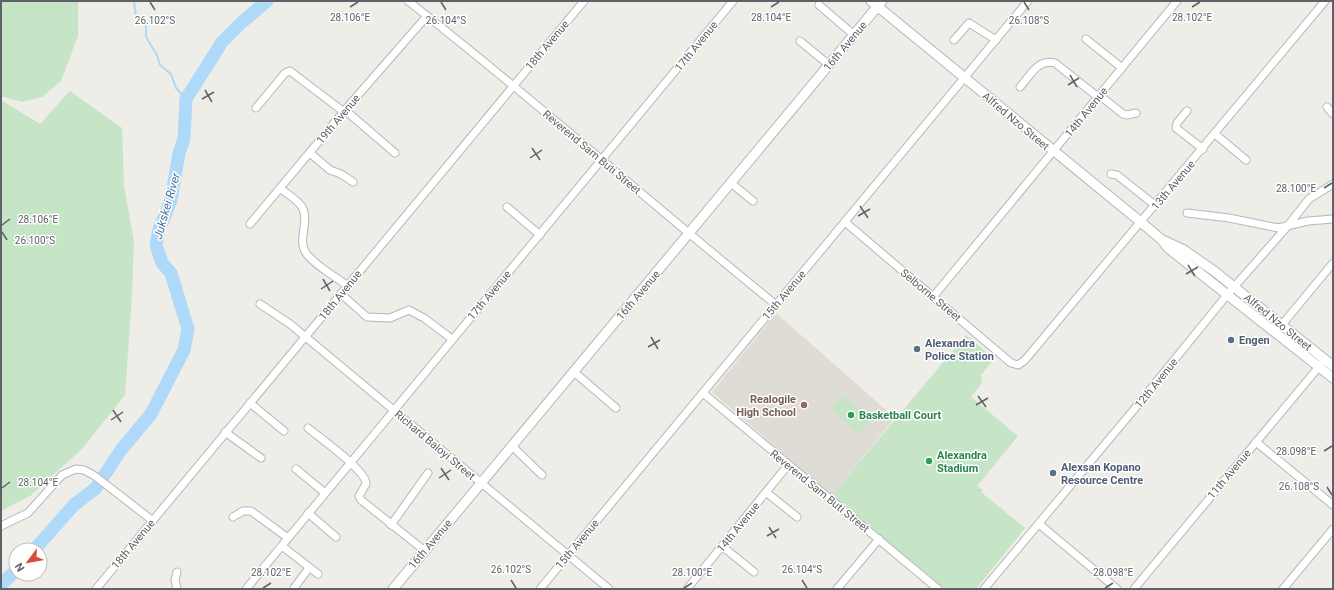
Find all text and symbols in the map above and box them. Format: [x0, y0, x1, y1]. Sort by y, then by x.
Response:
text: 28.106°E [330, 12, 370, 23]
text: 28.104°E [751, 12, 791, 23]
text: 28.102°E [1172, 12, 1212, 23]
text: 26.102°S [135, 15, 175, 26]
text: 26.104°S [426, 15, 466, 26]
text: 26.108°S [1009, 15, 1049, 26]
street label: 18th Avenue [523, 18, 572, 73]
street label: 17th Avenue [672, 19, 721, 74]
street label: 16th Avenue [821, 19, 870, 74]
street label: 14th Avenue [1062, 85, 1111, 140]
street label: Alfred Nzo Street [980, 90, 1052, 153]
street label: 19th Avenue [314, 92, 363, 147]
street label: Reverend Sam Buti Street [540, 108, 644, 197]
street label: 13th Avenue [1149, 158, 1198, 213]
water label: Jukskei River [151, 170, 183, 241]
text: 28.100°E [1276, 183, 1316, 194]
text: 28.106°E [18, 214, 58, 225]
text: 26.100°S [15, 235, 55, 246]
street label: Selborne Street [898, 266, 964, 325]
street label: 18th Avenue [316, 268, 365, 323]
street label: 17th Avenue [465, 268, 514, 323]
street label: 16th Avenue [614, 268, 663, 323]
street label: 15th Avenue [760, 268, 809, 323]
street label: Alfred Nzo Street [1241, 291, 1314, 354]
place label: Engen [1239, 334, 1270, 347]
marker: Engen [1226, 335, 1236, 345]
place label: Alexandra Police Station [925, 337, 994, 363]
marker: Alexandra Police Station [912, 344, 922, 354]
street label: 12th Avenue [1132, 356, 1181, 411]
place label: Realogile High School [736, 393, 796, 419]
marker: Realogile High School [799, 400, 809, 410]
street label: Richard Baloyi Street [392, 408, 478, 483]
place label: Basketball Court [859, 409, 941, 422]
marker: Basketball Court [846, 410, 856, 420]
text: 28.098°E [1276, 446, 1316, 457]
street label: Reverend Sam Buti Street [767, 447, 872, 536]
street label: 11th Avenue [1205, 447, 1254, 502]
place label: Alexandra Stadium [937, 449, 987, 475]
marker: Alexandra Stadium [924, 456, 934, 466]
place label: Alexsan Kopano Resource Centre [1061, 461, 1143, 487]
marker: Alexsan Kopano Resource Centre [1048, 468, 1058, 478]
text: 28.104°E [18, 477, 58, 488]
text: 26.108°S [1279, 481, 1319, 492]
street label: 14th Avenue [714, 500, 763, 555]
street label: 18th Avenue [109, 517, 158, 572]
street label: 16th Avenue [406, 517, 455, 572]
street label: 15th Avenue [553, 517, 602, 572]
north arrow [8, 542, 48, 582]
text: N [12, 560, 28, 574]
text: 26.102°S [491, 564, 531, 575]
text: 26.104°S [782, 564, 822, 575]
text: 28.102°E [251, 567, 291, 578]
text: 28.100°E [672, 567, 712, 578]
text: 28.098°E [1093, 567, 1133, 578]

